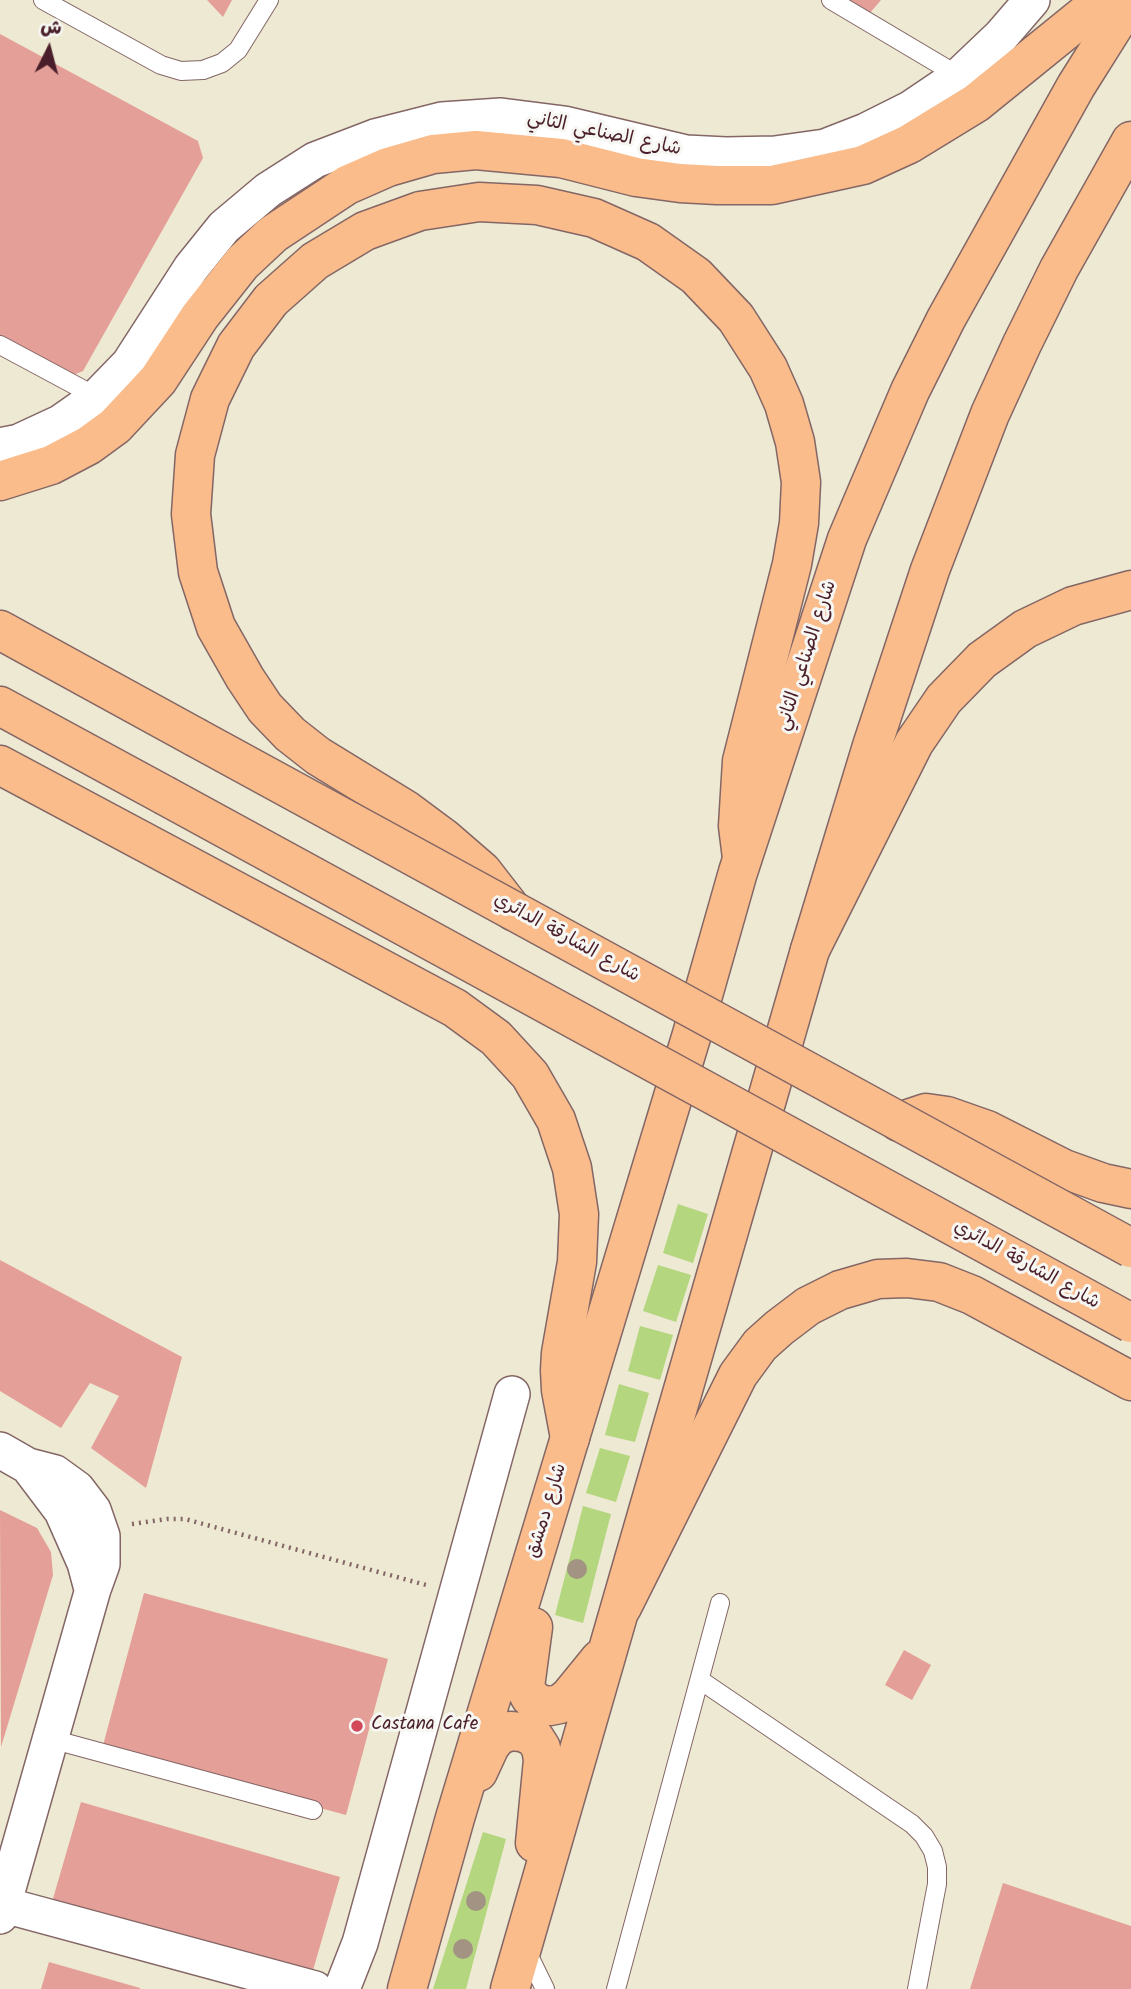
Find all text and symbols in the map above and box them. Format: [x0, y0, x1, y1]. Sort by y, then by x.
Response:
text: ش [39, 12, 63, 44]
north arrow [14, 14, 84, 84]
street label: شارع الصناعي الثاني [525, 108, 683, 162]
street label: شارع الصناعي الثاني [773, 578, 843, 734]
street label: شارع الشارقة الدائري [489, 889, 643, 989]
street label: شارع الشارقة الدائري [949, 1216, 1103, 1316]
street label: شارع دمشق [523, 1461, 573, 1561]
place label: Castana Cafe [371, 1715, 478, 1737]
marker: Castana Cafe [349, 1718, 365, 1734]

